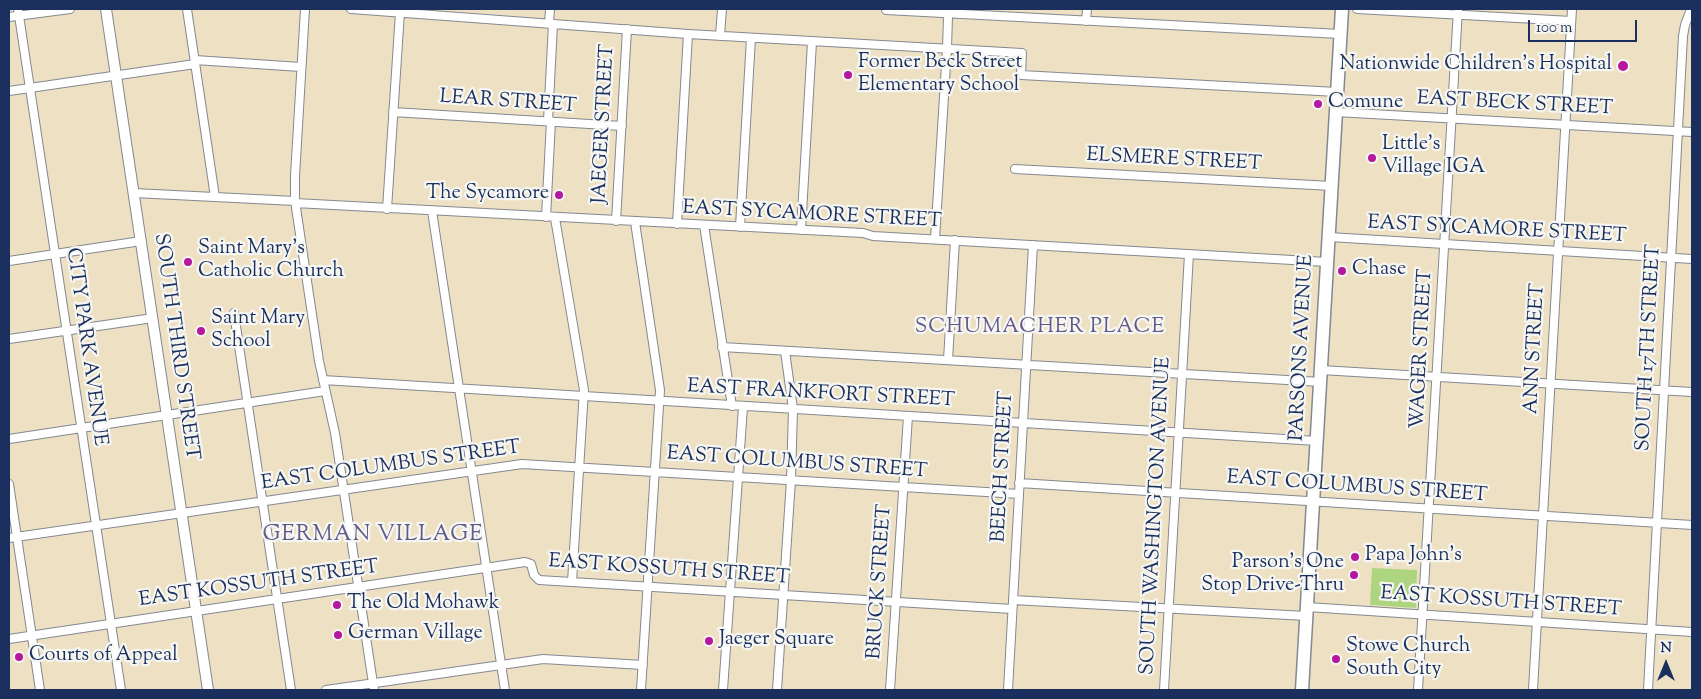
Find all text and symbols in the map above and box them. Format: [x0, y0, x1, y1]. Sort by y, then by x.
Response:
scale bar [1531, 10, 1640, 42]
text: 100 m [1536, 18, 1572, 39]
street label: JAEGER STREET [589, 44, 621, 204]
place label: Former Beck Street Elementary School [858, 52, 1022, 99]
place label: Nationwide Children's Hospital [1339, 54, 1612, 78]
marker: Nationwide Children's Hospital [1616, 59, 1630, 73]
marker: Former Beck Street Elementary School [842, 69, 854, 81]
street label: LEAR STREET [439, 86, 577, 120]
street label: EAST BECK STREET [1416, 88, 1614, 122]
place label: Comune [1328, 92, 1403, 116]
marker: Comune [1312, 98, 1324, 110]
place label: Little's Village IGA [1382, 134, 1485, 181]
street label: ELSMERE STREET [1086, 144, 1262, 178]
marker: Little's Village IGA [1366, 152, 1378, 164]
place label: The Sycamore [426, 183, 549, 207]
marker: The Sycamore [553, 189, 565, 201]
street label: EAST SYCAMORE STREET [682, 197, 942, 235]
street label: EAST SYCAMORE STREET [1367, 212, 1627, 250]
street label: SOUTH THIRD STREET [147, 232, 203, 462]
place label: Saint Mary's Catholic Church [198, 238, 344, 285]
street label: SOUTH 17TH STREET [1633, 244, 1667, 452]
street label: CITY PARK AVENUE [59, 246, 111, 448]
street label: PARSONS AVENUE [1286, 254, 1320, 442]
marker: Saint Mary's Catholic Church [182, 256, 194, 268]
place label: Chase [1352, 259, 1406, 283]
marker: Chase [1336, 265, 1348, 277]
street label: WAGER STREET [1407, 268, 1439, 430]
street label: ANN STREET [1521, 283, 1551, 415]
place label: Saint Mary School [211, 308, 305, 355]
district label: SCHUMACHER PLACE [913, 315, 1167, 341]
marker: Saint Mary School [195, 325, 207, 337]
street label: SOUTH WASHINGTON AVENUE [1137, 356, 1177, 676]
street label: EAST FRANKFORT STREET [687, 376, 955, 414]
street label: BEECH STREET [988, 391, 1020, 543]
street label: EAST COLUMBUS STREET [260, 437, 522, 497]
street label: EAST COLUMBUS STREET [666, 443, 928, 485]
street label: EAST COLUMBUS STREET [1226, 467, 1488, 509]
street label: BRUCK STREET [864, 504, 898, 660]
district label: GERMAN VILLAGE [261, 523, 485, 549]
place label: Papa John's [1365, 545, 1462, 569]
street label: EAST KOSSUTH STREET [548, 551, 790, 591]
marker: Papa John's [1349, 551, 1361, 563]
place label: Parson's One Stop Drive-Thru [1201, 552, 1344, 599]
street label: EAST KOSSUTH STREET [138, 556, 380, 614]
marker: Parson's One Stop Drive-Thru [1348, 569, 1360, 581]
street label: EAST KOSSUTH STREET [1380, 583, 1622, 623]
place label: The Old Mohawk [347, 593, 500, 617]
marker: The Old Mohawk [331, 599, 343, 611]
place label: German Village [348, 623, 483, 647]
marker: German Village [332, 629, 344, 641]
place label: Jaeger Square [719, 629, 834, 653]
marker: Jaeger Square [703, 635, 715, 647]
place label: Stowe Church South City [1346, 636, 1470, 683]
north arrow [1641, 639, 1691, 689]
text: N [1660, 639, 1672, 659]
place label: Courts of Appeal [29, 645, 178, 669]
marker: Courts of Appeal [13, 651, 25, 663]
marker: Stowe Church South City [1330, 653, 1342, 665]

